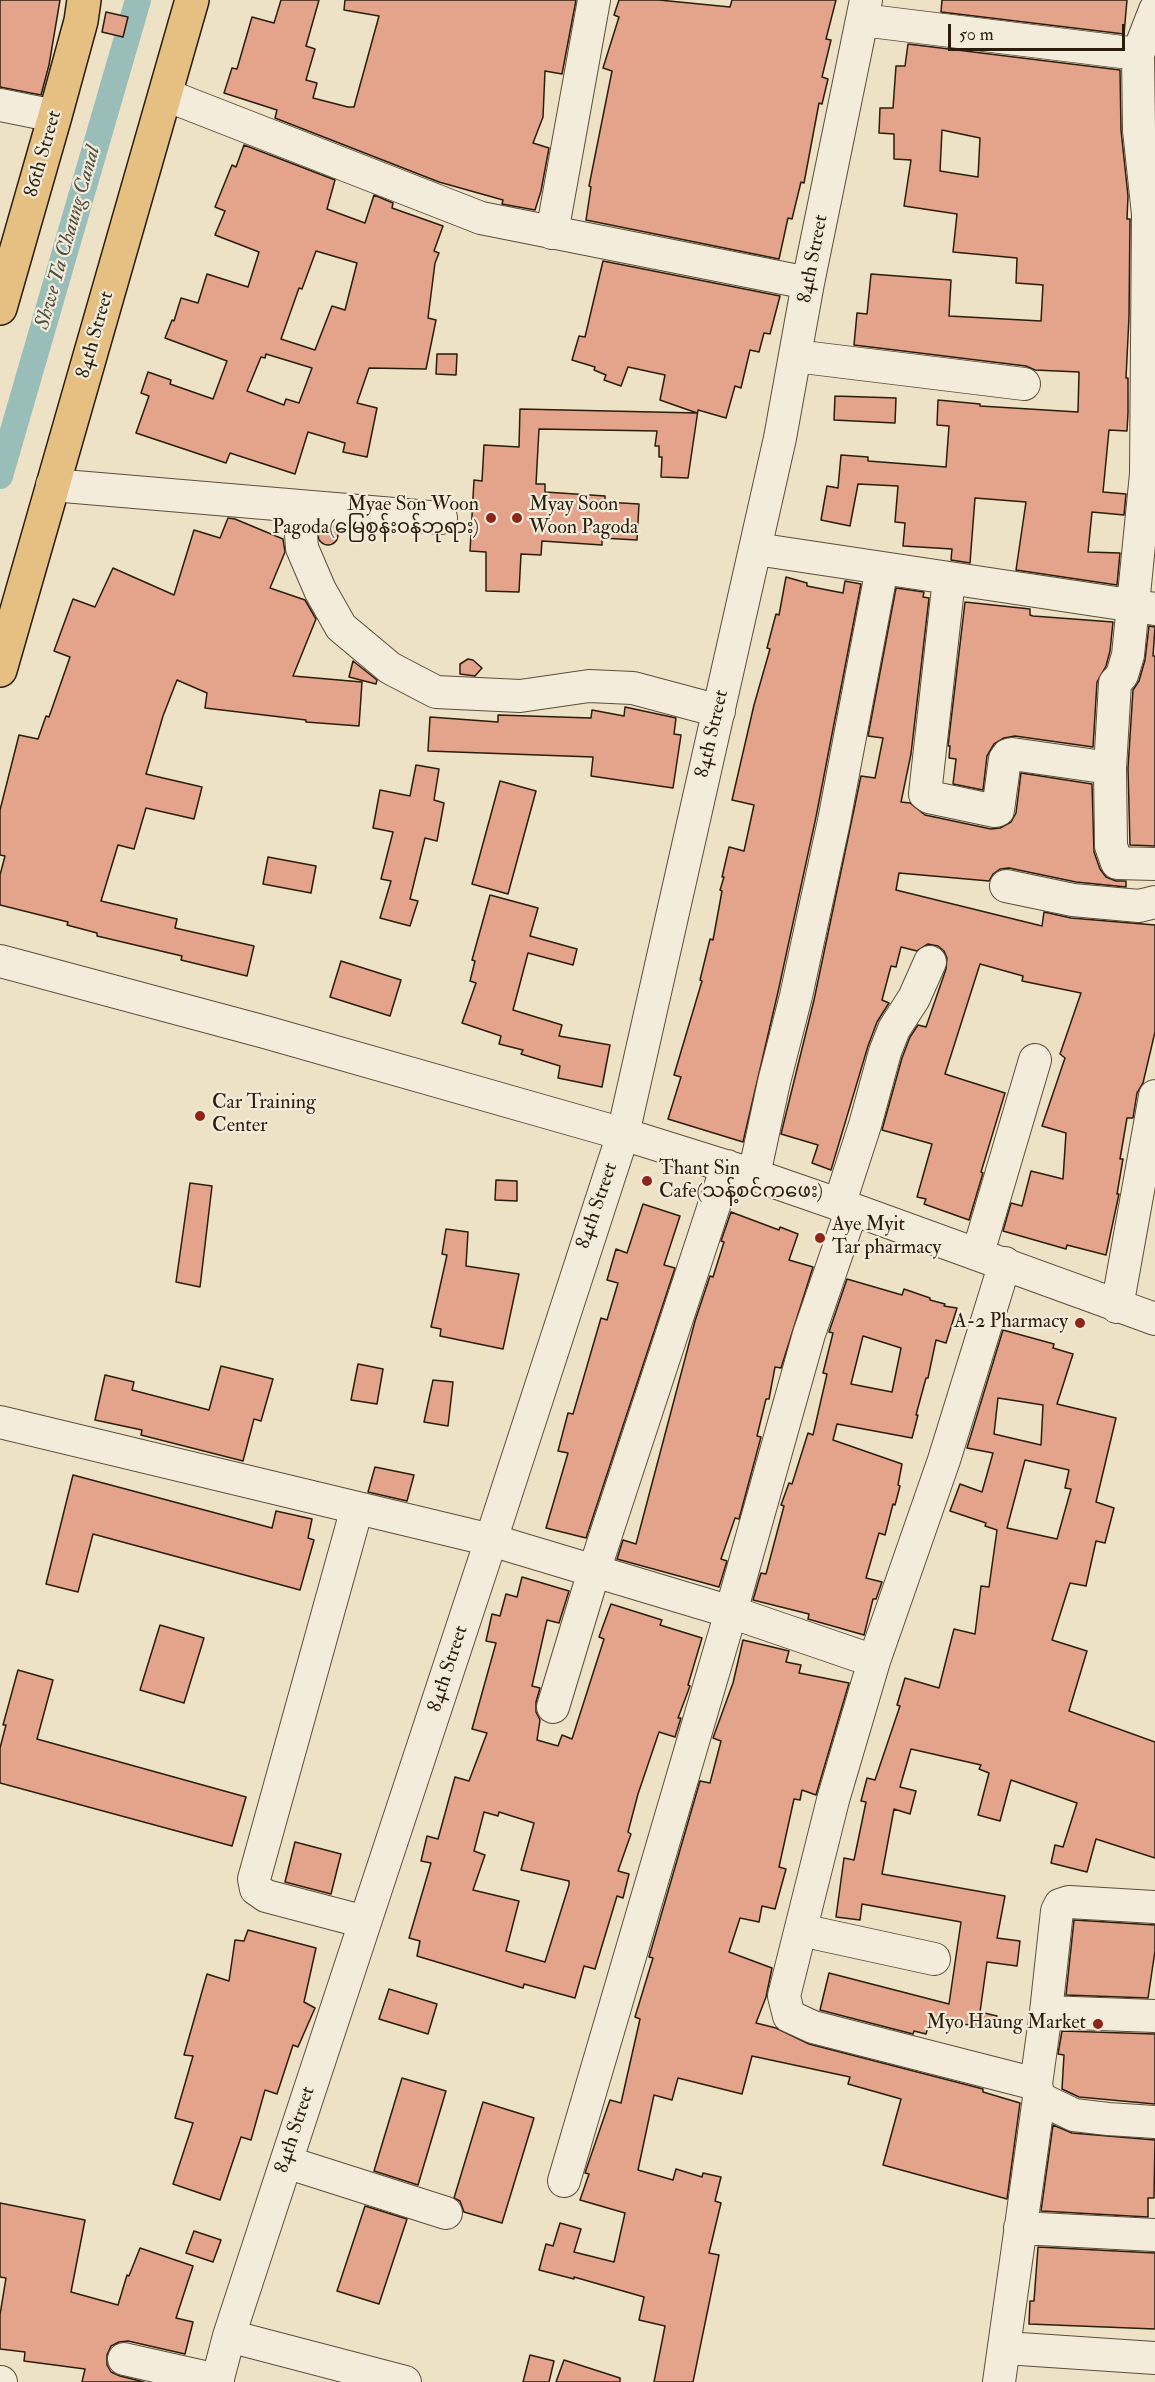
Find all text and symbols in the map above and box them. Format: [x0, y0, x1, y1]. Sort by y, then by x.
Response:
scale bar [951, 12, 1128, 50]
text: 50 m [959, 23, 994, 46]
street label: 86th Street [20, 108, 68, 200]
water label: Shwe Ta Chaung Canal [31, 144, 107, 332]
street label: 84th Street [794, 213, 834, 305]
street label: 84th Street [72, 289, 120, 381]
place label: Myae Son Woon Pagoda(မြေစွန်း၀န်ဘုရား) [272, 494, 479, 541]
place label: Myay Soon Woon Pagoda [529, 494, 638, 541]
marker: Myae Son Woon Pagoda(မြေစွန်း၀န်ဘုရား) [484, 511, 498, 525]
marker: Myay Soon Woon Pagoda [510, 511, 524, 525]
street label: 84th Street [691, 688, 735, 780]
place label: Car Training Center [212, 1092, 316, 1139]
marker: Car Training Center [193, 1109, 207, 1123]
place label: Thant Sin Cafe(သန့်စင်ကဖေး) [659, 1158, 823, 1205]
street label: 84th Street [572, 1160, 624, 1252]
marker: Thant Sin Cafe(သန့်စင်ကဖေး) [640, 1174, 654, 1188]
place label: Aye Myit Tar pharmacy [832, 1214, 941, 1261]
marker: Aye Myit Tar pharmacy [813, 1231, 827, 1245]
place label: A-2 Pharmacy [954, 1311, 1068, 1335]
marker: A-2 Pharmacy [1073, 1316, 1087, 1330]
street label: 84th Street [424, 1623, 474, 1715]
place label: Myo Haung Market [926, 2012, 1086, 2036]
marker: Myo Haung Market [1091, 2017, 1105, 2031]
street label: 84th Street [271, 2084, 321, 2176]

